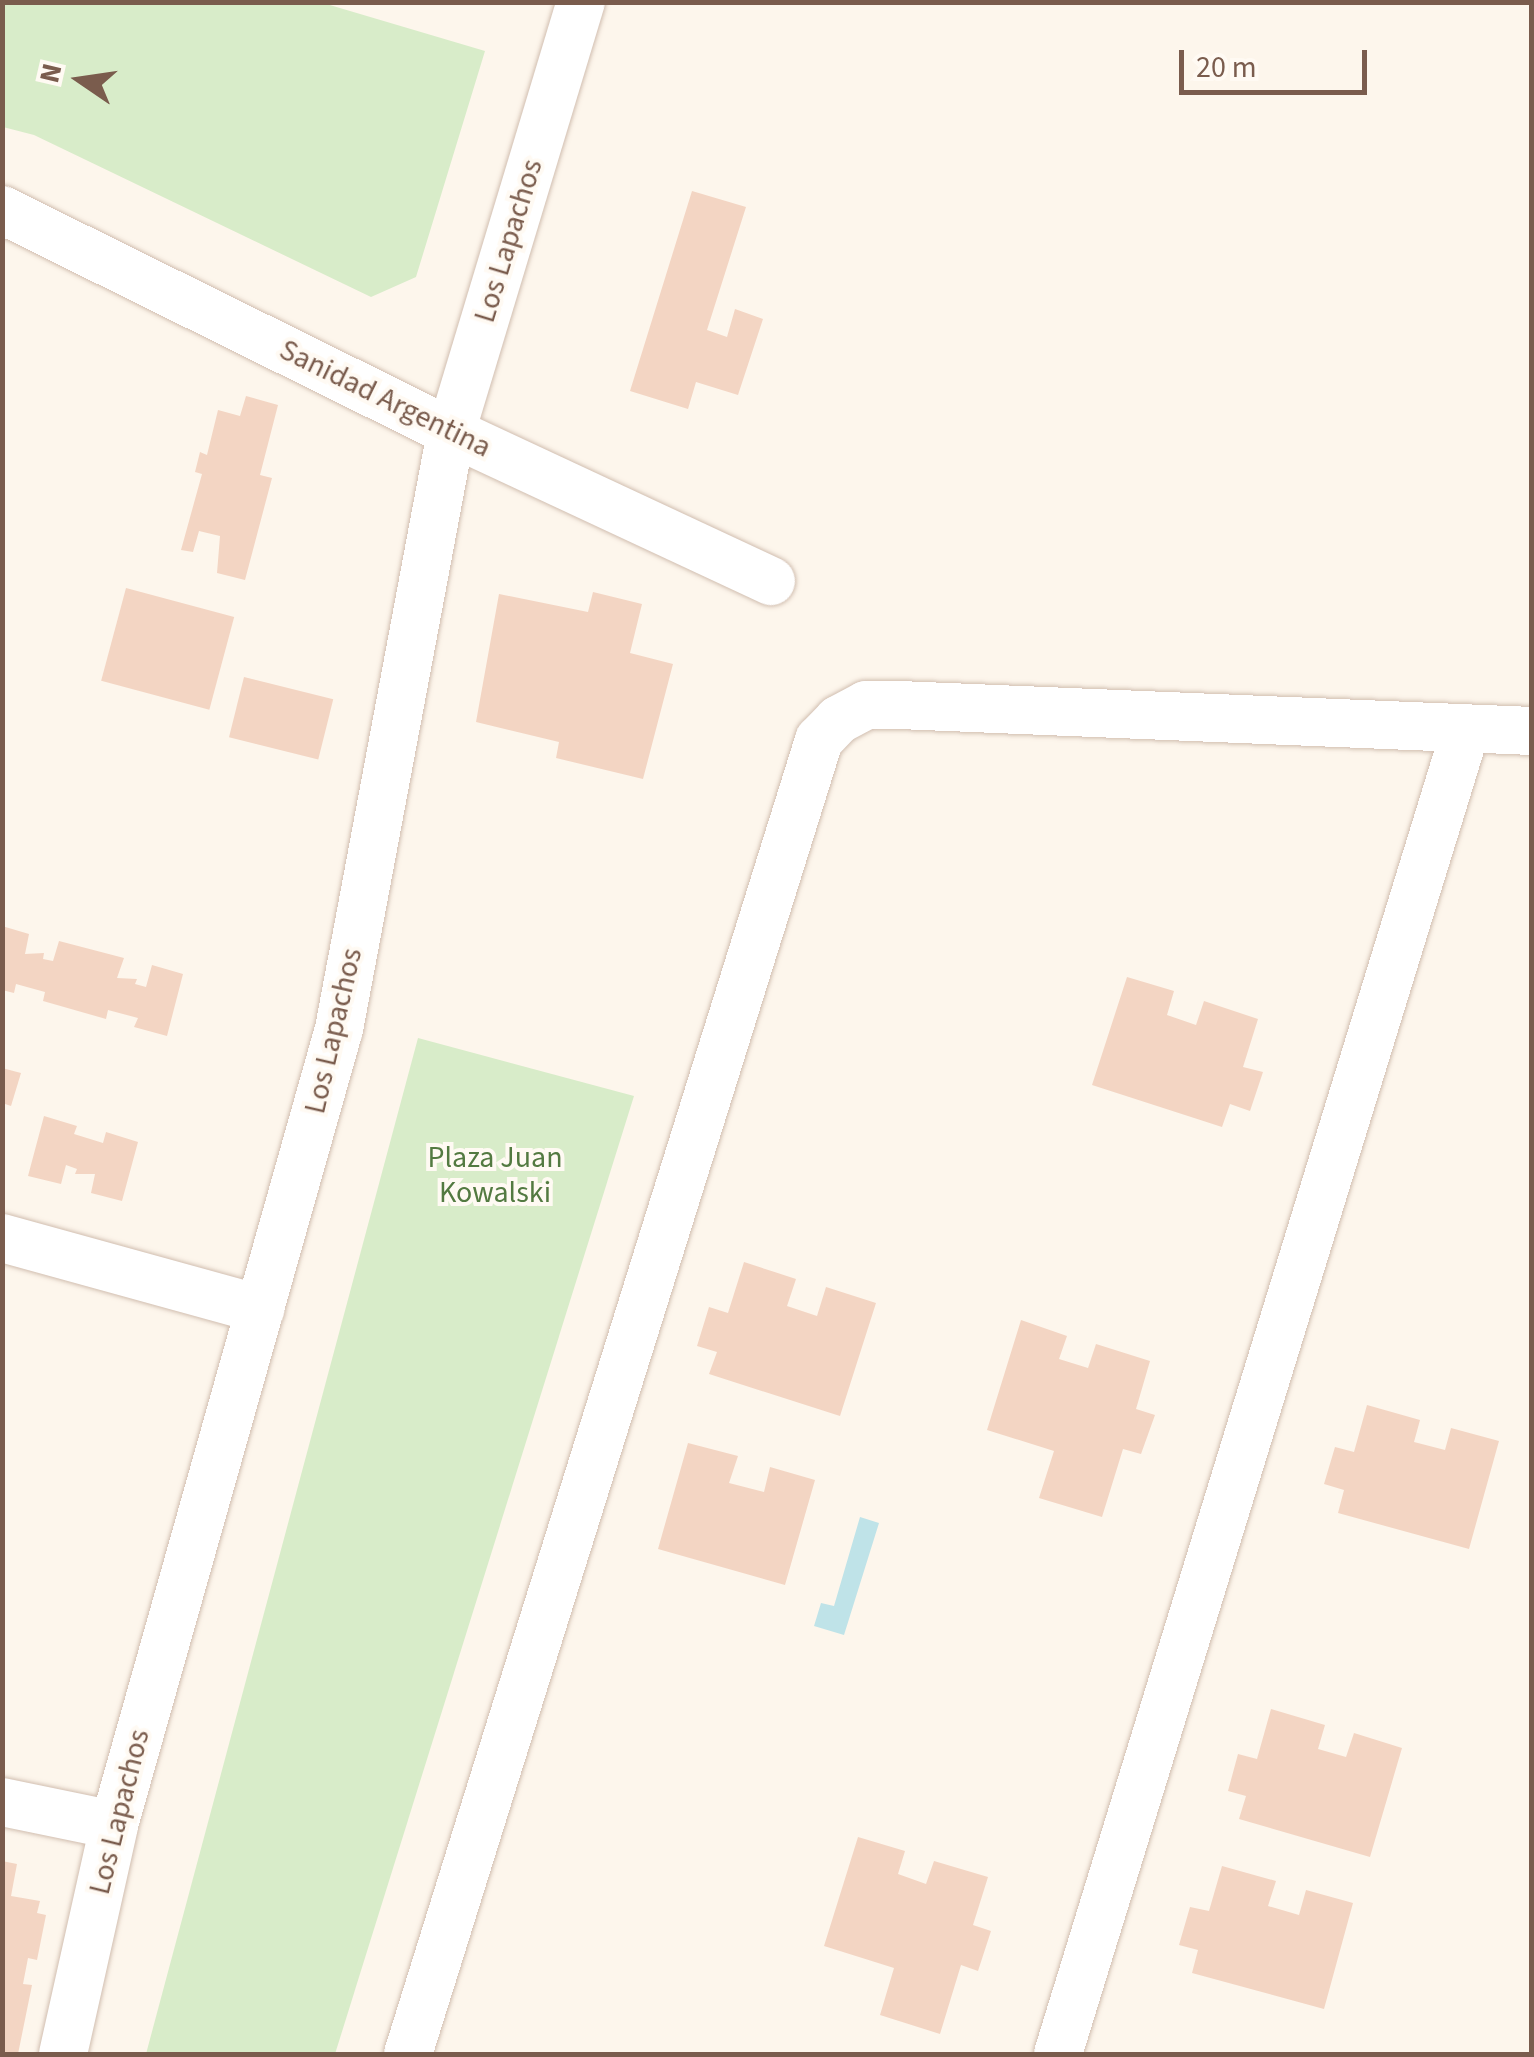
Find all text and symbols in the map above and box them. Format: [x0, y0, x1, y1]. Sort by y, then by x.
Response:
north arrow [30, 30, 130, 130]
scale bar [1184, 30, 1372, 92]
text: 20 m [1196, 46, 1257, 89]
text: N [29, 60, 72, 87]
street label: Los Lapachos [467, 155, 551, 327]
street label: Sanidad Argentina [273, 332, 497, 466]
street label: Los Lapachos [297, 945, 371, 1117]
park label: Plaza Juan Kowalski [427, 1140, 563, 1210]
street label: Los Lapachos [82, 1726, 158, 1898]

